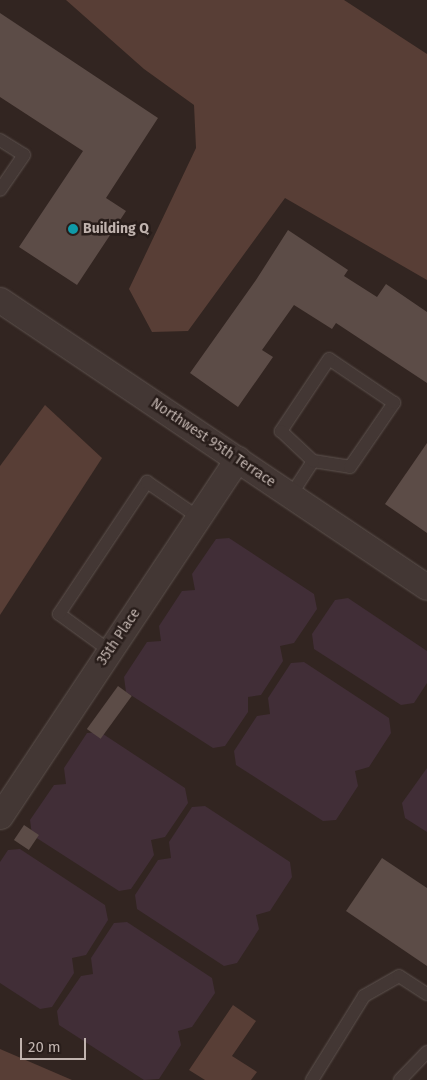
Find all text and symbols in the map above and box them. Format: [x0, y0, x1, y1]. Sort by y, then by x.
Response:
place label: Building Q [83, 221, 149, 237]
marker: Building Q [67, 223, 79, 235]
street label: Northwest 95th Terrace [148, 395, 278, 491]
street label: 35th Place [94, 606, 144, 668]
scale bar [22, 1028, 89, 1060]
text: 20 m [28, 1038, 61, 1056]

